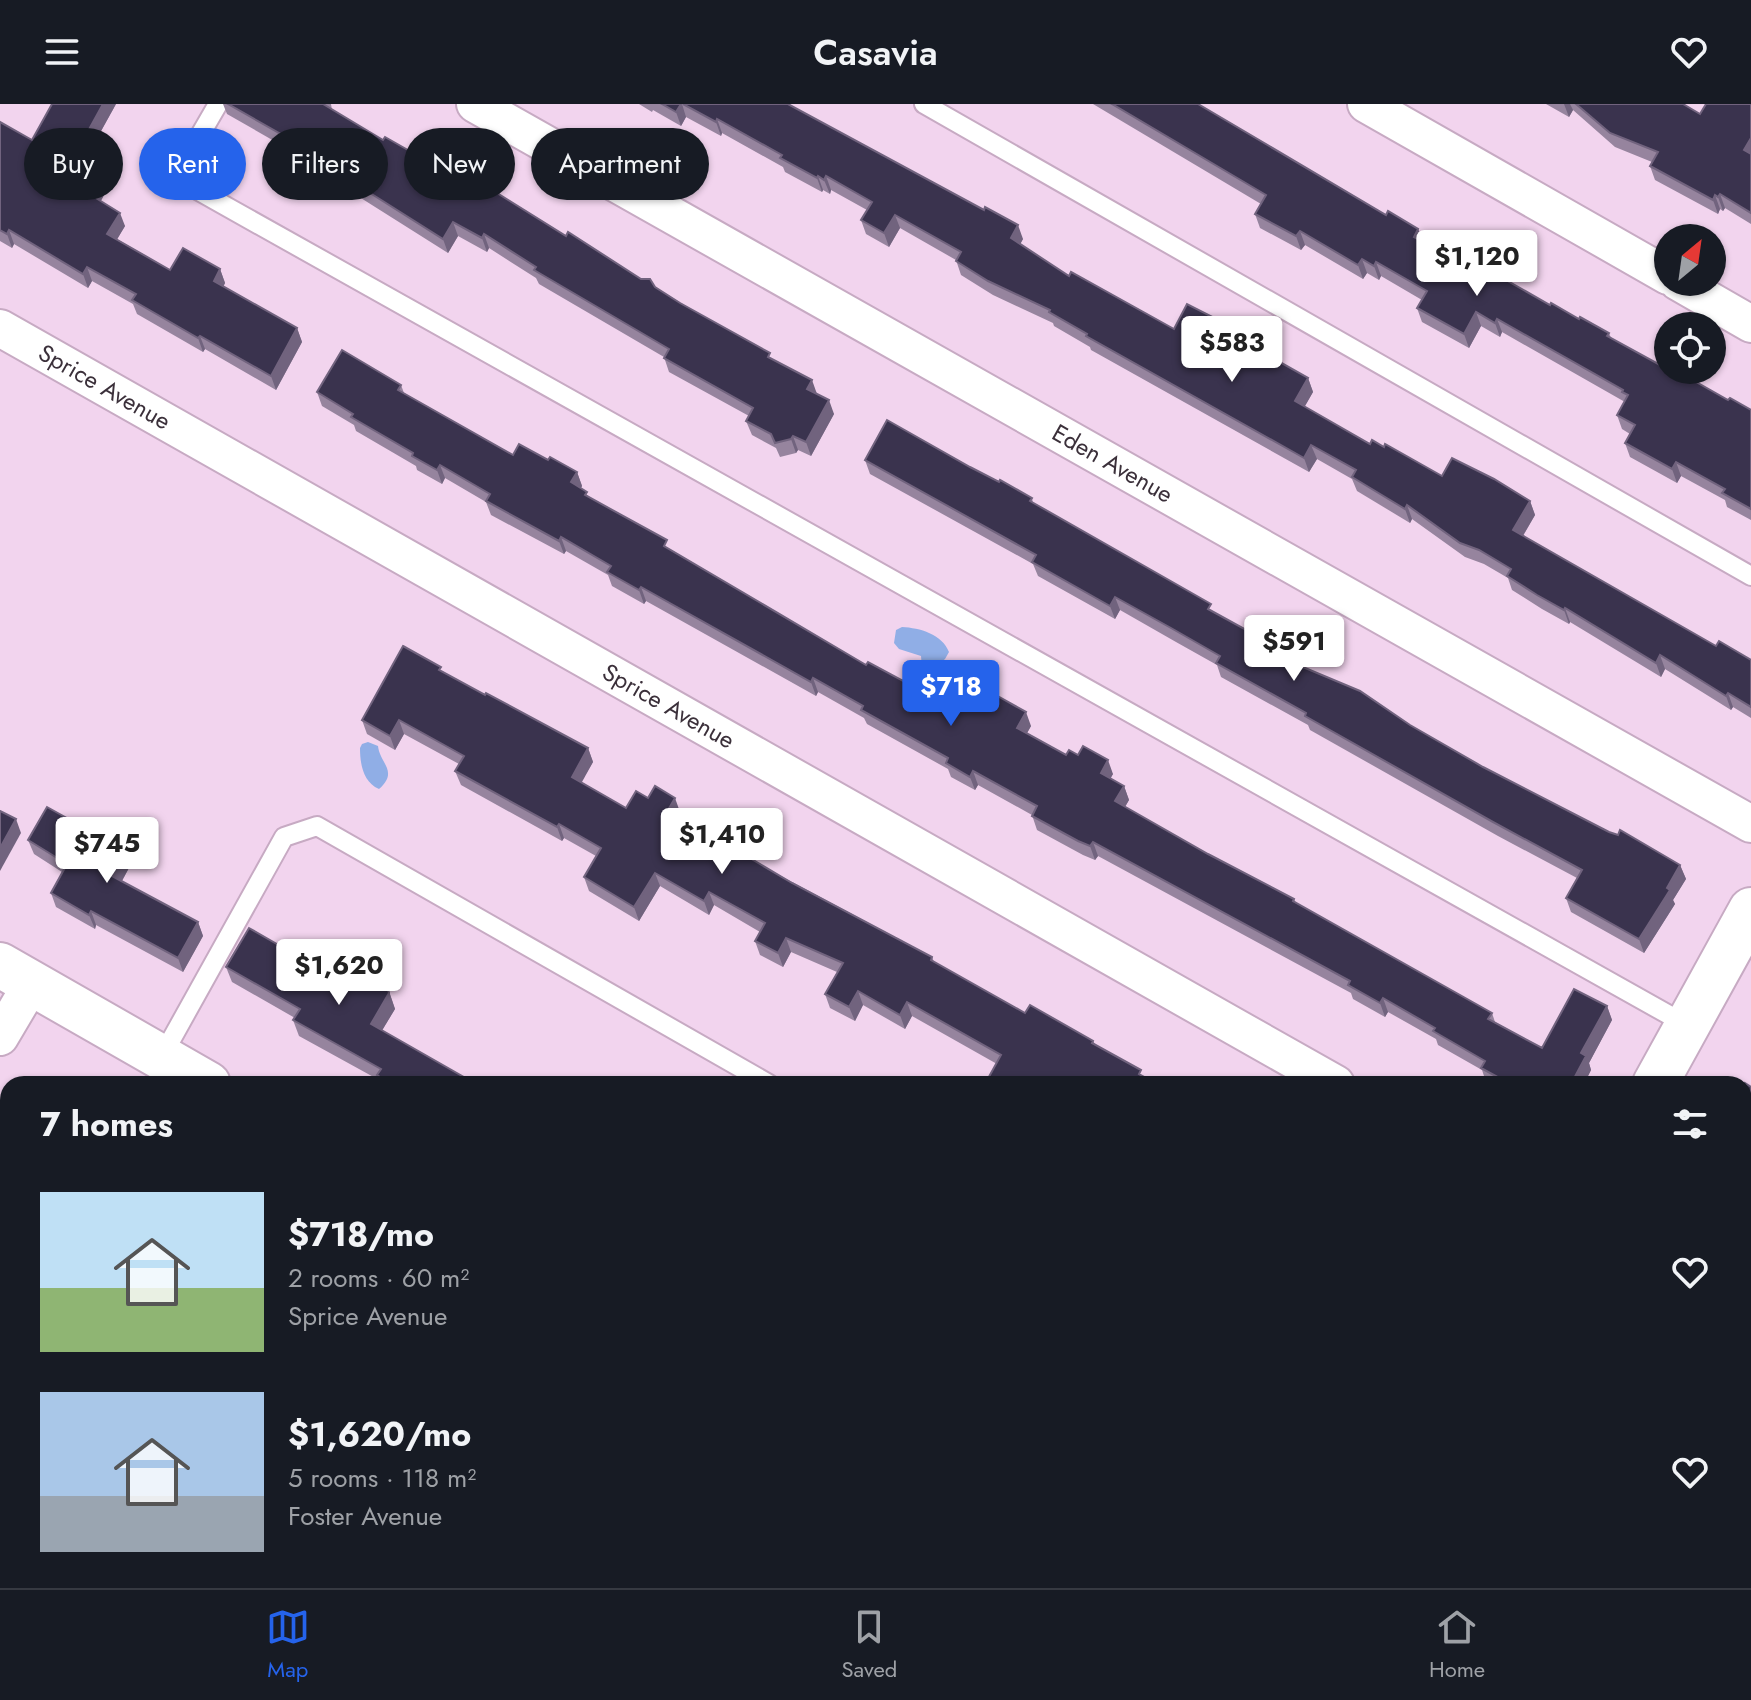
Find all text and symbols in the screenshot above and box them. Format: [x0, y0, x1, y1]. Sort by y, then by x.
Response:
text: Casavia [813, 26, 938, 78]
icon: menu [40, 30, 84, 74]
icon: heart [1667, 30, 1711, 74]
chip: Buy [24, 128, 123, 200]
chip: Rent [139, 128, 246, 200]
chip: Filters [262, 128, 388, 200]
chip: New [404, 128, 515, 200]
chip: Apartment [531, 128, 709, 200]
north arrow [1654, 224, 1726, 296]
map controls [1654, 224, 1726, 384]
pin: $1,120 [1412, 230, 1542, 298]
text: $1,120 [1434, 237, 1520, 275]
button: locate [1654, 312, 1726, 384]
pin: $583 [1185, 316, 1279, 384]
text: $583 [1199, 323, 1265, 361]
street label: Sprice Avenue [32, 335, 177, 438]
street label: Eden Avenue [1046, 415, 1180, 511]
pin: $591 [1247, 615, 1341, 683]
text: $591 [1262, 622, 1326, 660]
street label: Sprice Avenue [596, 654, 741, 757]
pin: $718 [904, 660, 998, 728]
text: $718 [920, 667, 982, 705]
pin: $1,410 [657, 808, 787, 876]
text: $1,410 [679, 815, 765, 853]
pin: $745 [60, 817, 154, 885]
text: $745 [74, 824, 140, 862]
pin: $1,620 [274, 939, 404, 1007]
text: $1,620 [294, 946, 384, 984]
text: 7 homes [40, 1100, 173, 1149]
icon: filters [1668, 1102, 1712, 1146]
text: $718/mo [288, 1210, 434, 1259]
icon: home [104, 1224, 200, 1320]
icon: heart [1668, 1250, 1712, 1294]
text: 2 rooms · 60 m² [288, 1259, 469, 1297]
text: Sprice Avenue [288, 1297, 447, 1335]
text: $1,620/mo [288, 1410, 471, 1459]
icon: home [104, 1424, 200, 1520]
icon: heart [1668, 1450, 1712, 1494]
text: 5 rooms · 118 m² [288, 1459, 476, 1497]
text: Foster Avenue [288, 1497, 442, 1535]
tab: Map [266, 1605, 310, 1685]
tab: Saved [842, 1605, 897, 1685]
tab: Home [1429, 1605, 1485, 1685]

